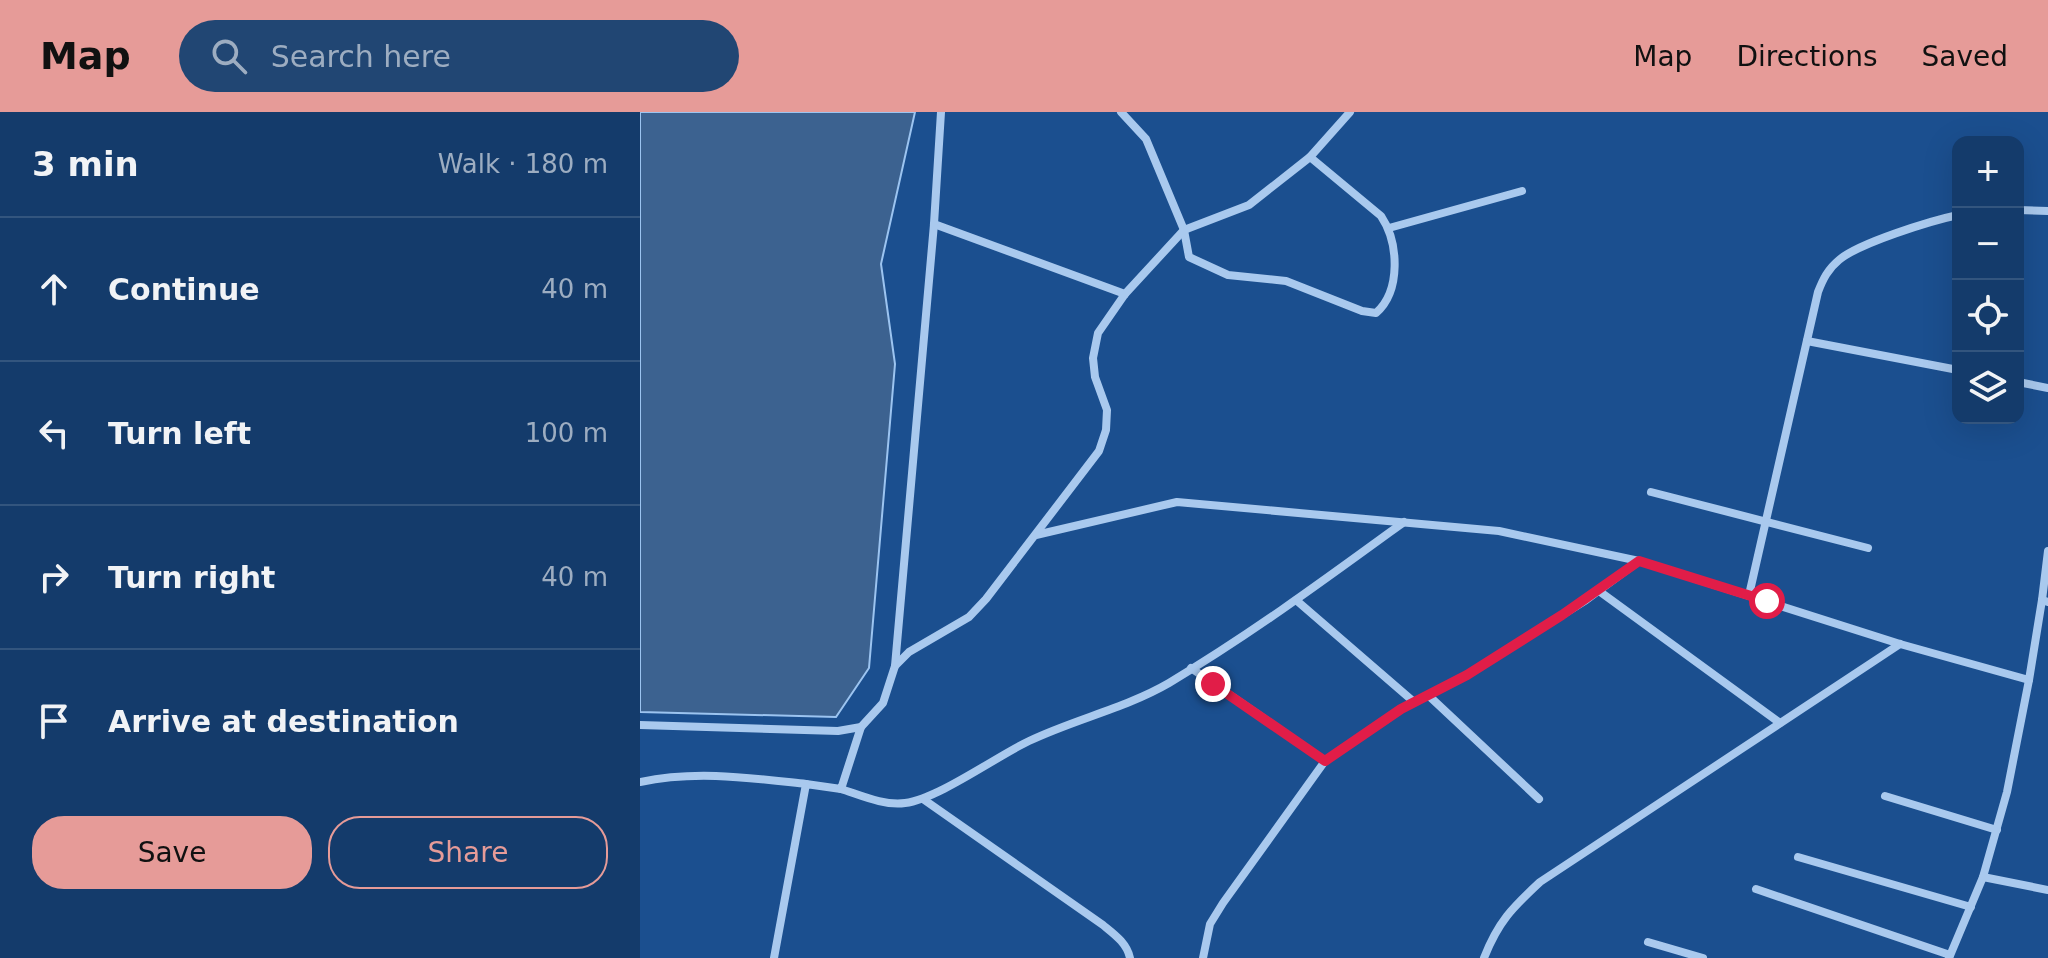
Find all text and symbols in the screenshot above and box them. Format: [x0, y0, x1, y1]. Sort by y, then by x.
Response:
search box [179, 20, 739, 92]
text: Map [40, 34, 131, 78]
icon: search [207, 34, 251, 78]
text: Search here [271, 39, 451, 74]
text: Map [1633, 40, 1692, 73]
text: Directions [1736, 40, 1877, 73]
text: Saved [1921, 40, 2008, 73]
map controls [1952, 136, 2024, 424]
button: + [1952, 136, 2024, 208]
text: 3 min [32, 144, 139, 184]
text: Walk · 180 m [438, 149, 608, 179]
button: − [1952, 208, 2024, 280]
icon: ahead [32, 267, 76, 311]
text: Continue [108, 272, 260, 307]
text: 40 m [541, 274, 608, 304]
button: locate [1952, 280, 2024, 352]
button: layers [1952, 352, 2024, 424]
icon: left [32, 411, 76, 455]
text: Turn left [108, 416, 251, 451]
text: 100 m [525, 418, 608, 448]
icon: right [32, 555, 76, 599]
text: Turn right [108, 560, 275, 595]
text: 40 m [541, 562, 608, 592]
route start [1749, 583, 1785, 619]
route end [1195, 666, 1231, 702]
icon: arrive [32, 699, 76, 743]
text: Arrive at destination [108, 704, 459, 739]
button: Save [32, 816, 312, 889]
button: Share [328, 816, 608, 889]

